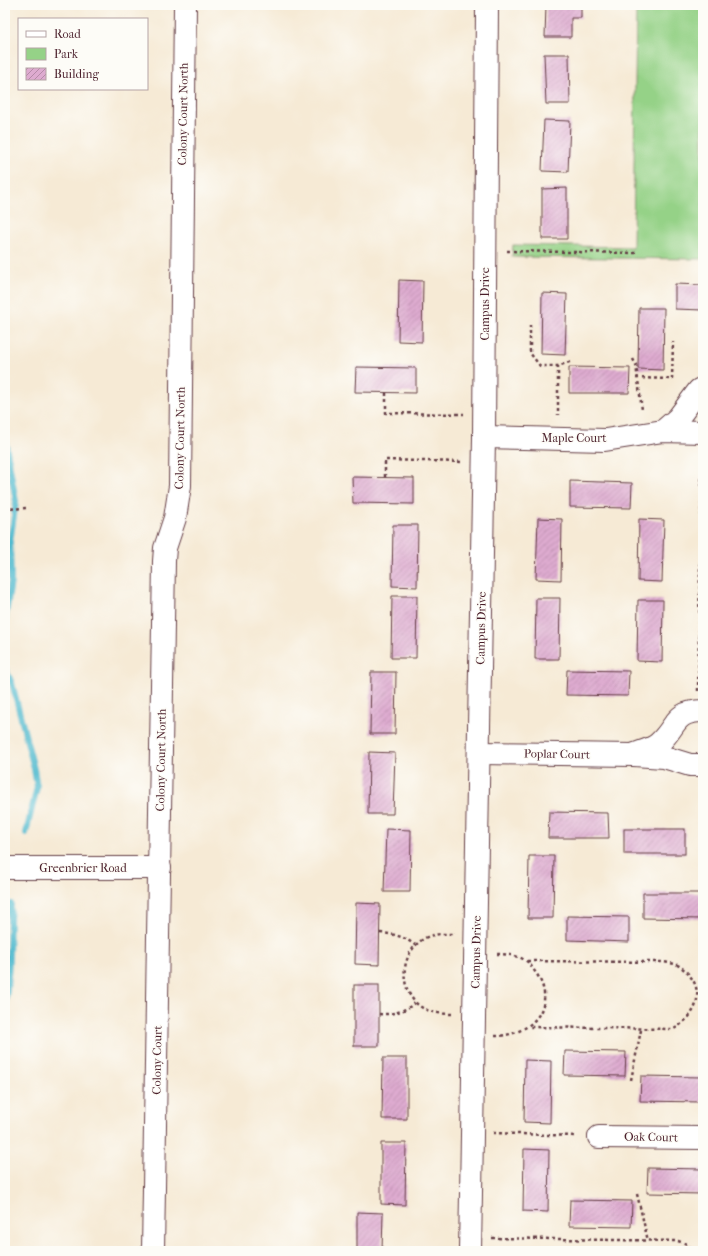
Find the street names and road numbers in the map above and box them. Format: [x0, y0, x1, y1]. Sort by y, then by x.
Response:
street label: Colony Court North [175, 62, 191, 166]
street label: Campus Drive [478, 267, 492, 341]
street label: Colony Court North [172, 386, 188, 490]
street label: Maple Court [542, 431, 607, 445]
street label: Campus Drive [473, 591, 489, 665]
street label: Colony Court North [153, 708, 169, 812]
street label: Poplar Court [524, 746, 591, 762]
street label: Greenbrier Road [39, 861, 127, 875]
street label: Campus Drive [468, 915, 484, 989]
street label: Colony Court [149, 1025, 165, 1095]
street label: Oak Court [624, 1130, 679, 1144]

